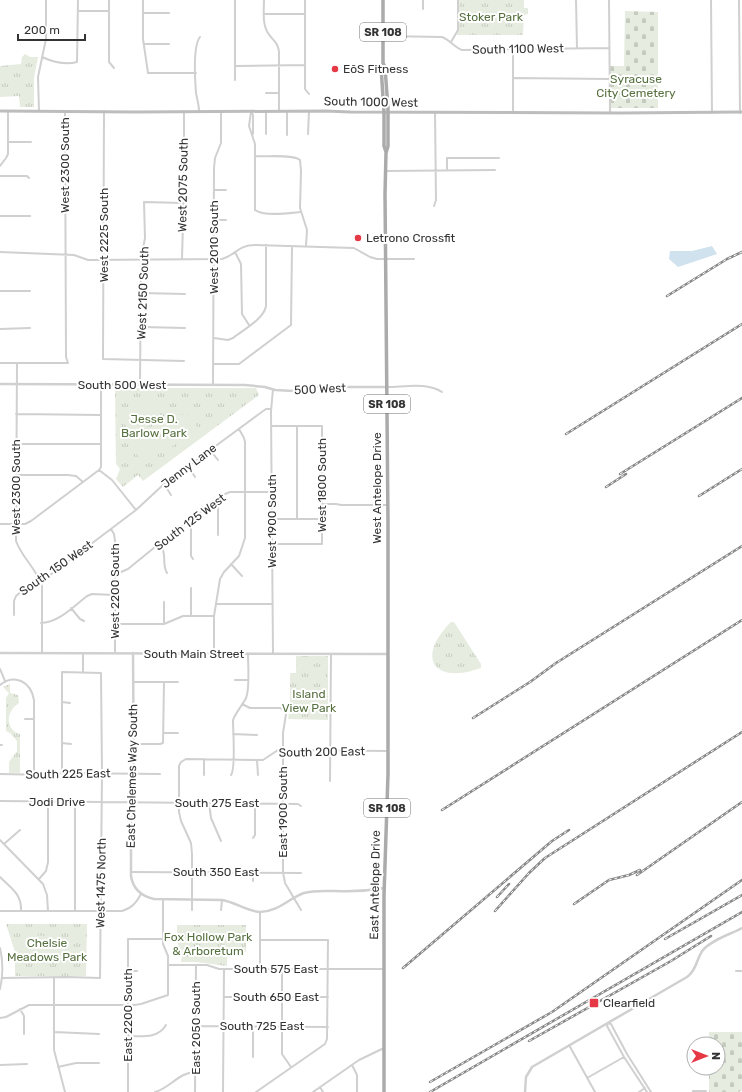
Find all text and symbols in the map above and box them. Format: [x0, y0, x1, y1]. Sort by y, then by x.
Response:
park label: Stoker Park [459, 10, 524, 24]
scale bar [18, 16, 85, 42]
text: 200 m [24, 23, 60, 37]
road number: SR 108 [360, 23, 406, 41]
street label: South 1100 West [472, 41, 564, 57]
place label: EōS Fitness [343, 62, 408, 76]
marker: EōS Fitness [330, 64, 340, 74]
park label: Syracuse City Cemetery [596, 72, 676, 100]
street label: South 1000 West [324, 94, 418, 110]
street label: West 2300 South [58, 117, 72, 213]
street label: West 2075 South [175, 138, 191, 232]
street label: West 2225 South [97, 188, 111, 282]
street label: West 2010 South [207, 200, 221, 294]
place label: Letrono Crossfit [366, 231, 456, 245]
marker: Letrono Crossfit [353, 233, 363, 243]
street label: West 2150 South [134, 246, 152, 340]
street label: South 500 West [78, 378, 167, 392]
street label: 500 West [294, 381, 347, 397]
road number: SR 108 [364, 395, 410, 413]
park label: Jesse D. Barlow Park [121, 412, 188, 440]
street label: West Antelope Drive [370, 432, 384, 544]
street label: West 1800 South [315, 438, 329, 532]
street label: West 2300 South [9, 439, 23, 535]
street label: Jenny Lane [159, 441, 220, 491]
street label: West 1900 South [265, 474, 279, 568]
street label: South 125 West [152, 491, 229, 553]
street label: South 150 West [17, 537, 96, 598]
street label: West 2200 South [108, 543, 122, 639]
street label: South Main Street [144, 647, 245, 661]
park label: Island View Park [282, 687, 337, 715]
street label: East Chelemes Way South [124, 704, 140, 848]
street label: South 200 East [279, 744, 366, 760]
street label: South 225 East [25, 766, 111, 782]
street label: East 1900 South [276, 766, 290, 858]
street label: Jodi Drive [29, 795, 85, 809]
street label: South 275 East [175, 796, 260, 810]
road number: SR 108 [364, 799, 410, 817]
street label: East Antelope Drive [367, 830, 383, 940]
street label: West 1475 North [93, 838, 109, 928]
street label: South 350 East [173, 865, 259, 879]
park label: Fox Hollow Park & Arboretum [164, 930, 253, 958]
park label: Chelsie Meadows Park [7, 936, 88, 964]
street label: South 575 East [234, 962, 319, 976]
street label: East 2200 South [121, 968, 135, 1062]
street label: East 2050 South [189, 981, 203, 1075]
street label: South 650 East [233, 990, 319, 1004]
place label: Clearfield [603, 996, 655, 1010]
marker: Clearfield [588, 997, 600, 1009]
street label: South 725 East [220, 1019, 305, 1033]
north arrow [686, 1036, 726, 1076]
text: N [709, 1052, 722, 1060]

